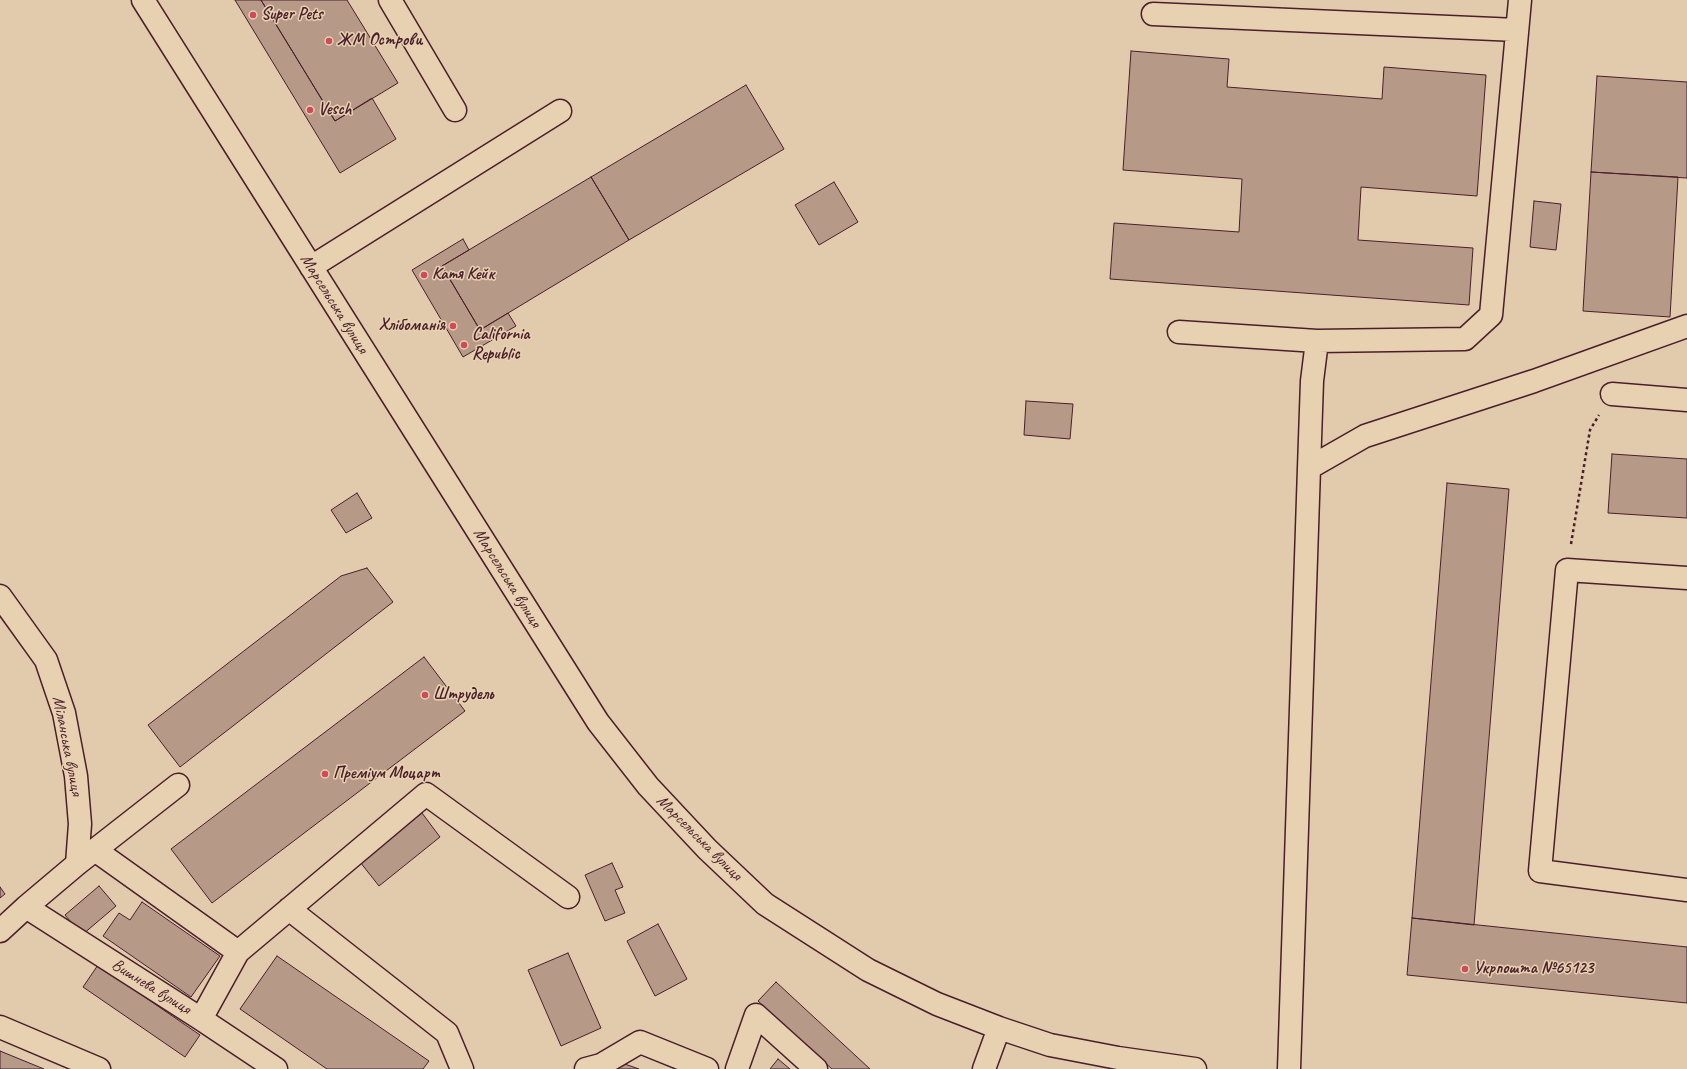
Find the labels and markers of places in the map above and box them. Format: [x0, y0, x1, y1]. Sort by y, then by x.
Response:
place label: Super Pets [261, 5, 323, 25]
marker: Super Pets [248, 10, 258, 20]
place label: ЖМ Острови [337, 31, 422, 51]
marker: ЖМ Острови [324, 36, 334, 46]
place label: Vesch [318, 100, 351, 120]
marker: Vesch [305, 105, 315, 115]
place label: Катя Кейк [432, 265, 494, 285]
marker: Катя Кейк [419, 270, 429, 280]
place label: Хлібоманія [379, 316, 445, 336]
marker: Хлібоманія [448, 321, 458, 331]
place label: California Republic [472, 325, 530, 365]
marker: California Republic [459, 340, 469, 350]
place label: Штрудель [433, 685, 494, 705]
marker: Штрудель [420, 690, 430, 700]
place label: Преміум Моцарт [333, 764, 440, 784]
marker: Преміум Моцарт [320, 769, 330, 779]
place label: Укрпошта №65123 [1473, 959, 1593, 979]
marker: Укрпошта №65123 [1460, 964, 1470, 974]

